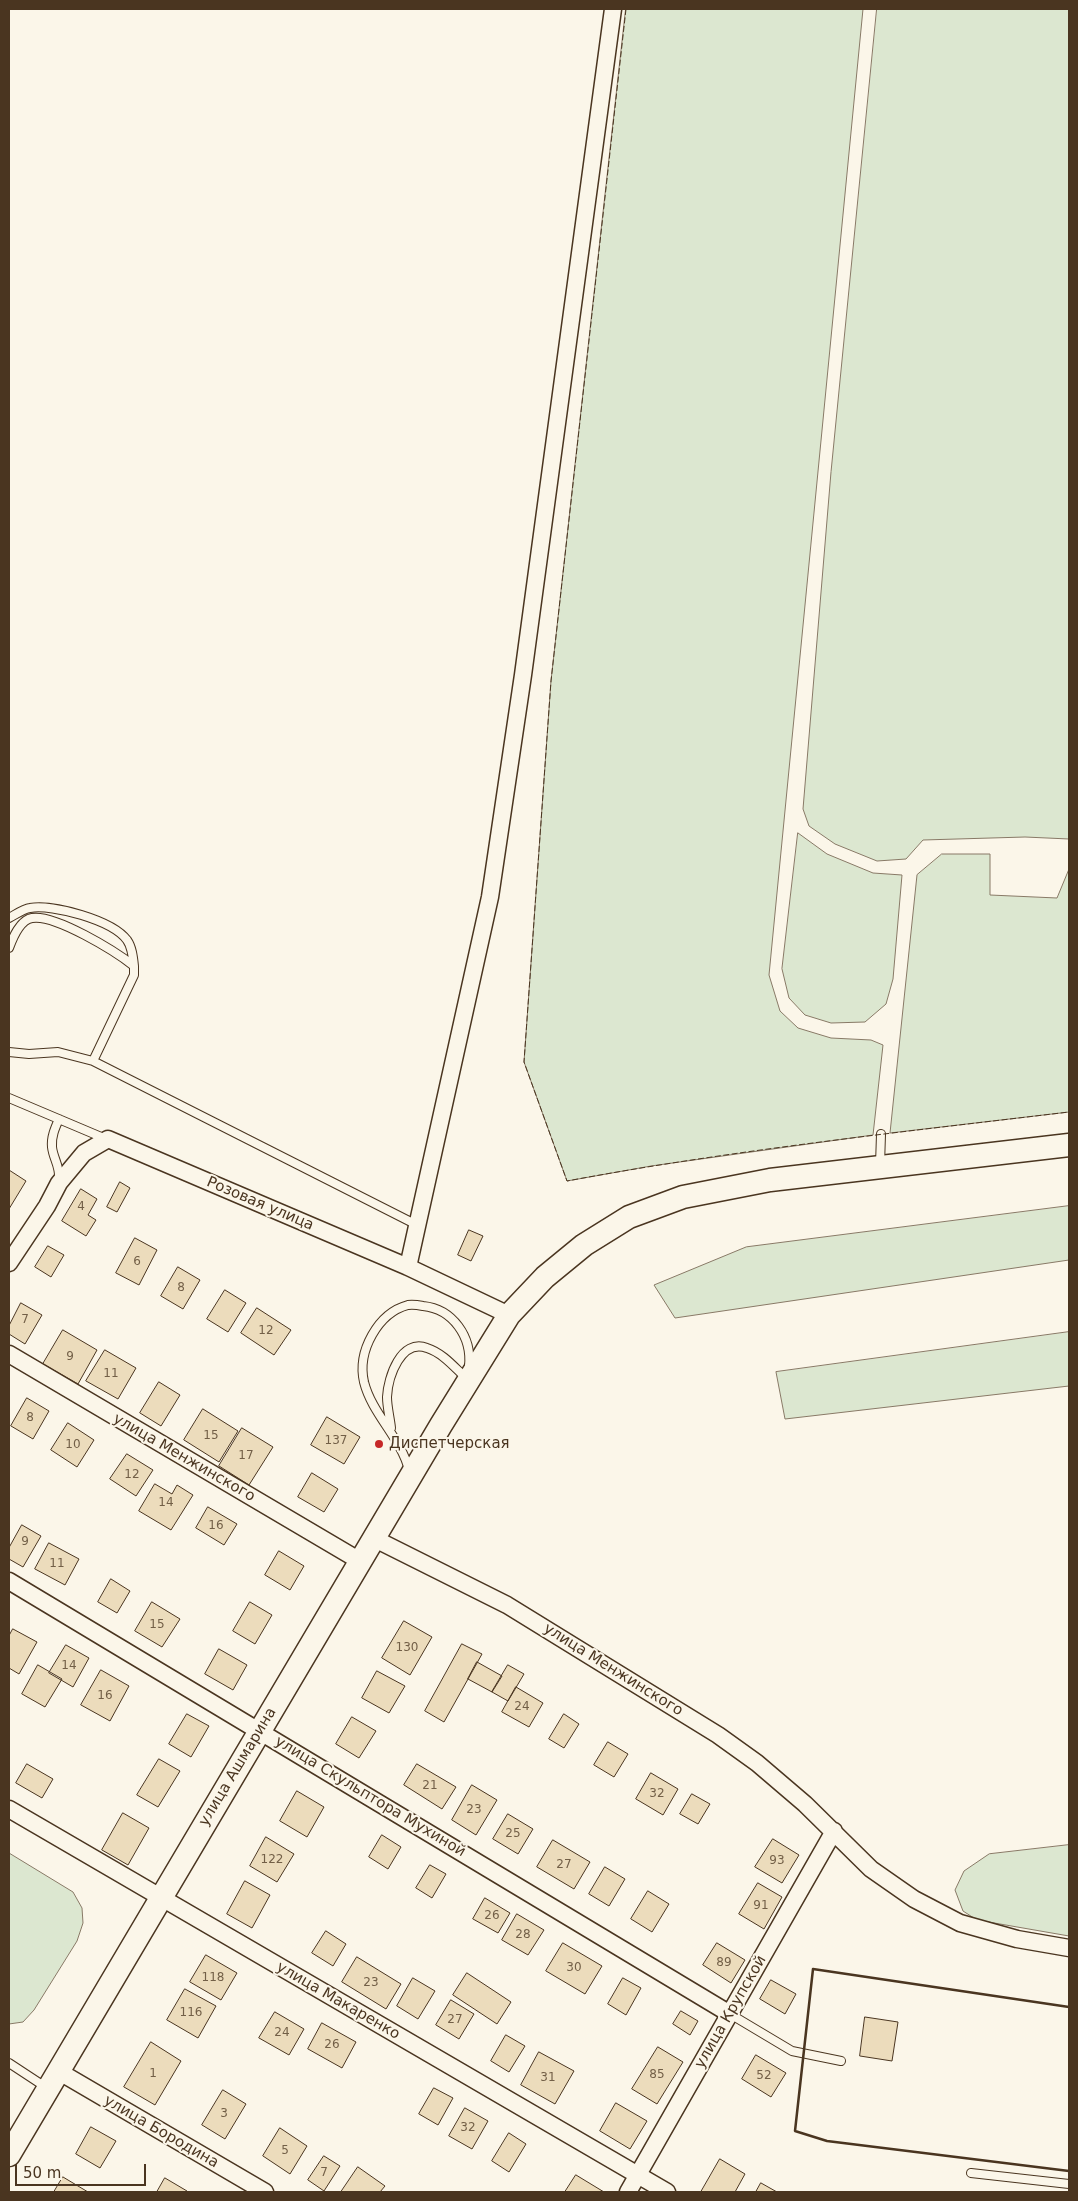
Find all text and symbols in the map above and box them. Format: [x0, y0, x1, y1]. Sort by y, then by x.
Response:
street label: Розовая улица [204, 1173, 316, 1235]
house number: 4 [77, 1200, 85, 1214]
house number: 6 [133, 1255, 141, 1269]
house number: 8 [177, 1281, 185, 1295]
house number: 7 [21, 1313, 29, 1327]
house number: 12 [258, 1324, 274, 1338]
house number: 9 [66, 1350, 74, 1364]
house number: 11 [103, 1367, 119, 1381]
street label: улица Менжинского [110, 1410, 258, 1506]
house number: 8 [26, 1411, 34, 1425]
house number: 15 [203, 1429, 219, 1443]
house number: 137 [325, 1434, 347, 1448]
place label: Диспетчерская [389, 1435, 510, 1453]
house number: 10 [65, 1438, 81, 1452]
marker: Диспетчерская [373, 1438, 385, 1450]
house number: 17 [238, 1449, 254, 1463]
house number: 12 [124, 1468, 140, 1482]
house number: 14 [158, 1496, 174, 1510]
house number: 16 [208, 1519, 224, 1533]
house number: 9 [21, 1535, 29, 1549]
house number: 11 [49, 1557, 65, 1571]
house number: 15 [149, 1618, 165, 1632]
street label: улица Менжинского [540, 1620, 686, 1720]
house number: 130 [396, 1641, 418, 1655]
house number: 14 [61, 1659, 77, 1673]
house number: 16 [97, 1689, 113, 1703]
house number: 24 [514, 1700, 530, 1714]
street label: улица Ашмарина [195, 1704, 281, 1830]
street label: улица Скульптора Мухиной [271, 1733, 469, 1861]
house number: 21 [422, 1779, 438, 1793]
house number: 32 [649, 1787, 665, 1801]
house number: 23 [466, 1803, 482, 1817]
house number: 25 [505, 1827, 521, 1841]
house number: 122 [261, 1853, 283, 1867]
house number: 93 [769, 1854, 785, 1868]
house number: 27 [556, 1858, 572, 1872]
house number: 91 [753, 1899, 769, 1913]
house number: 26 [484, 1909, 500, 1923]
house number: 28 [515, 1928, 531, 1942]
street label: улица Крупской [691, 1952, 771, 2072]
house number: 89 [716, 1956, 732, 1970]
street label: улица Макаренко [273, 1958, 403, 2044]
house number: 30 [566, 1961, 582, 1975]
house number: 118 [202, 1971, 224, 1985]
house number: 23 [363, 1976, 379, 1990]
house number: 116 [180, 2006, 202, 2020]
house number: 27 [447, 2013, 463, 2027]
house number: 24 [274, 2026, 290, 2040]
house number: 26 [324, 2038, 340, 2052]
house number: 1 [149, 2067, 157, 2081]
house number: 85 [649, 2068, 665, 2082]
house number: 52 [756, 2069, 772, 2083]
house number: 31 [540, 2071, 556, 2085]
street label: улица Бородина [100, 2092, 222, 2172]
house number: 3 [220, 2107, 228, 2121]
house number: 32 [460, 2121, 476, 2135]
house number: 5 [281, 2144, 289, 2158]
scale bar [18, 2154, 149, 2186]
text: 50 m [23, 2164, 61, 2182]
house number: 7 [320, 2166, 328, 2180]

